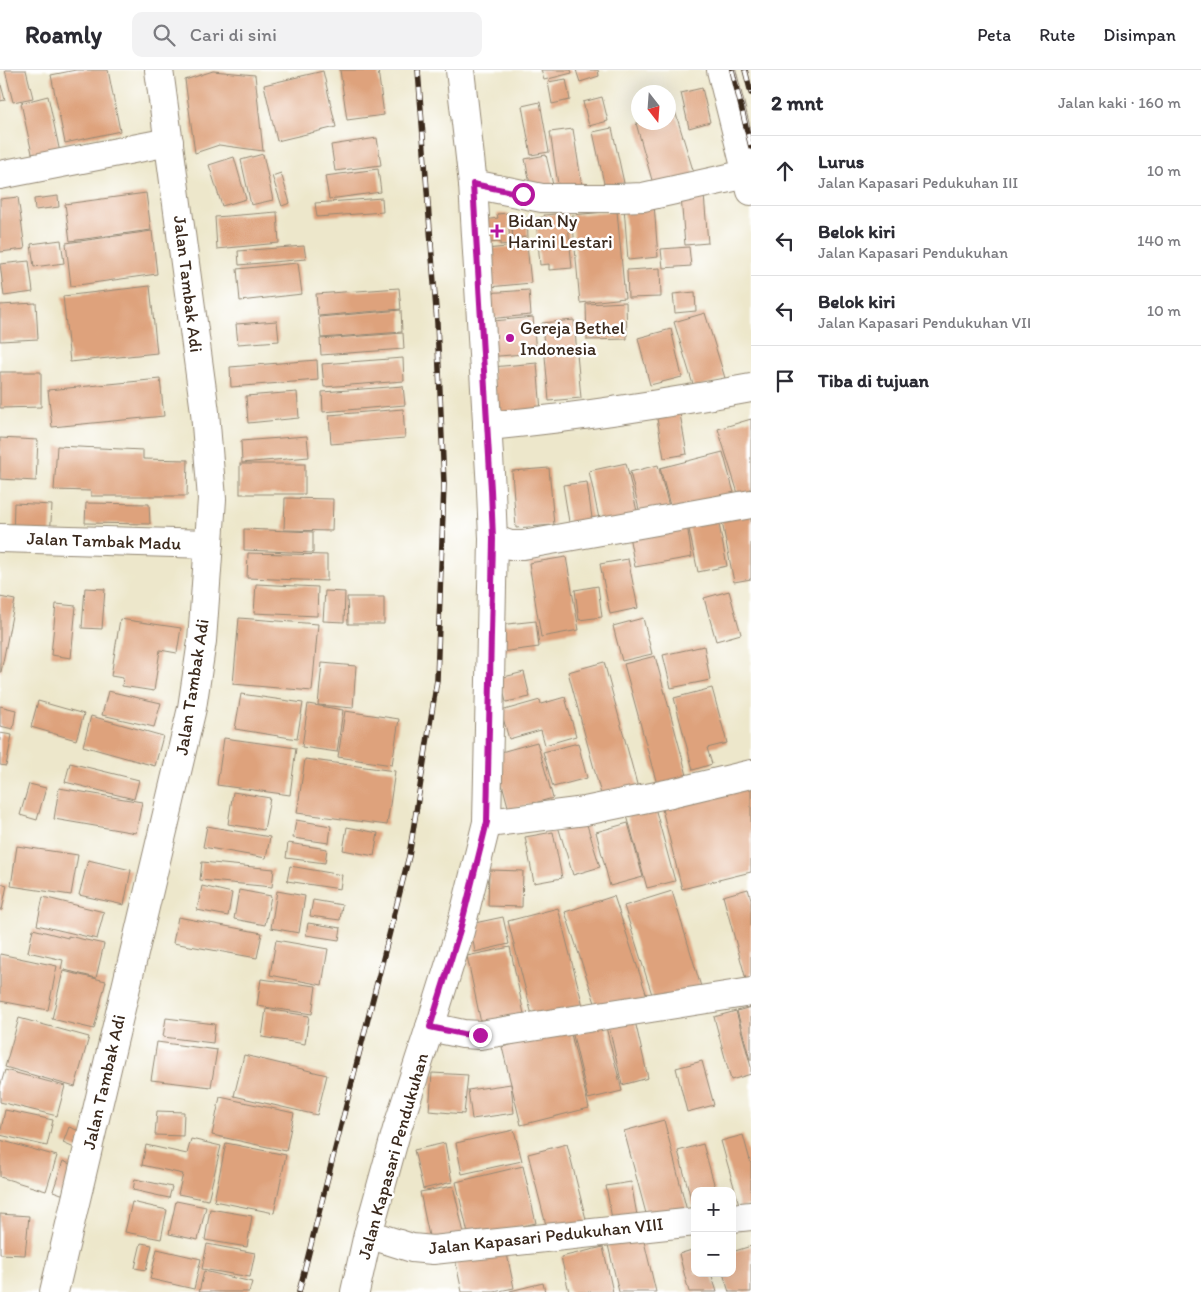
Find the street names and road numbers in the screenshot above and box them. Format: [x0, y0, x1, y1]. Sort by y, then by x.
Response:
street label: Jalan Tambak Adi [169, 214, 207, 354]
street label: Jalan Tambak Madu [26, 527, 182, 555]
street label: Jalan Tambak Adi [170, 617, 214, 757]
street label: Jalan Tambak Adi [78, 1012, 130, 1152]
street label: Jalan Kapasari Pendukuhan [353, 1050, 433, 1262]
street label: Jalan Kapasari Pedukuhan VIII [428, 1213, 664, 1259]

